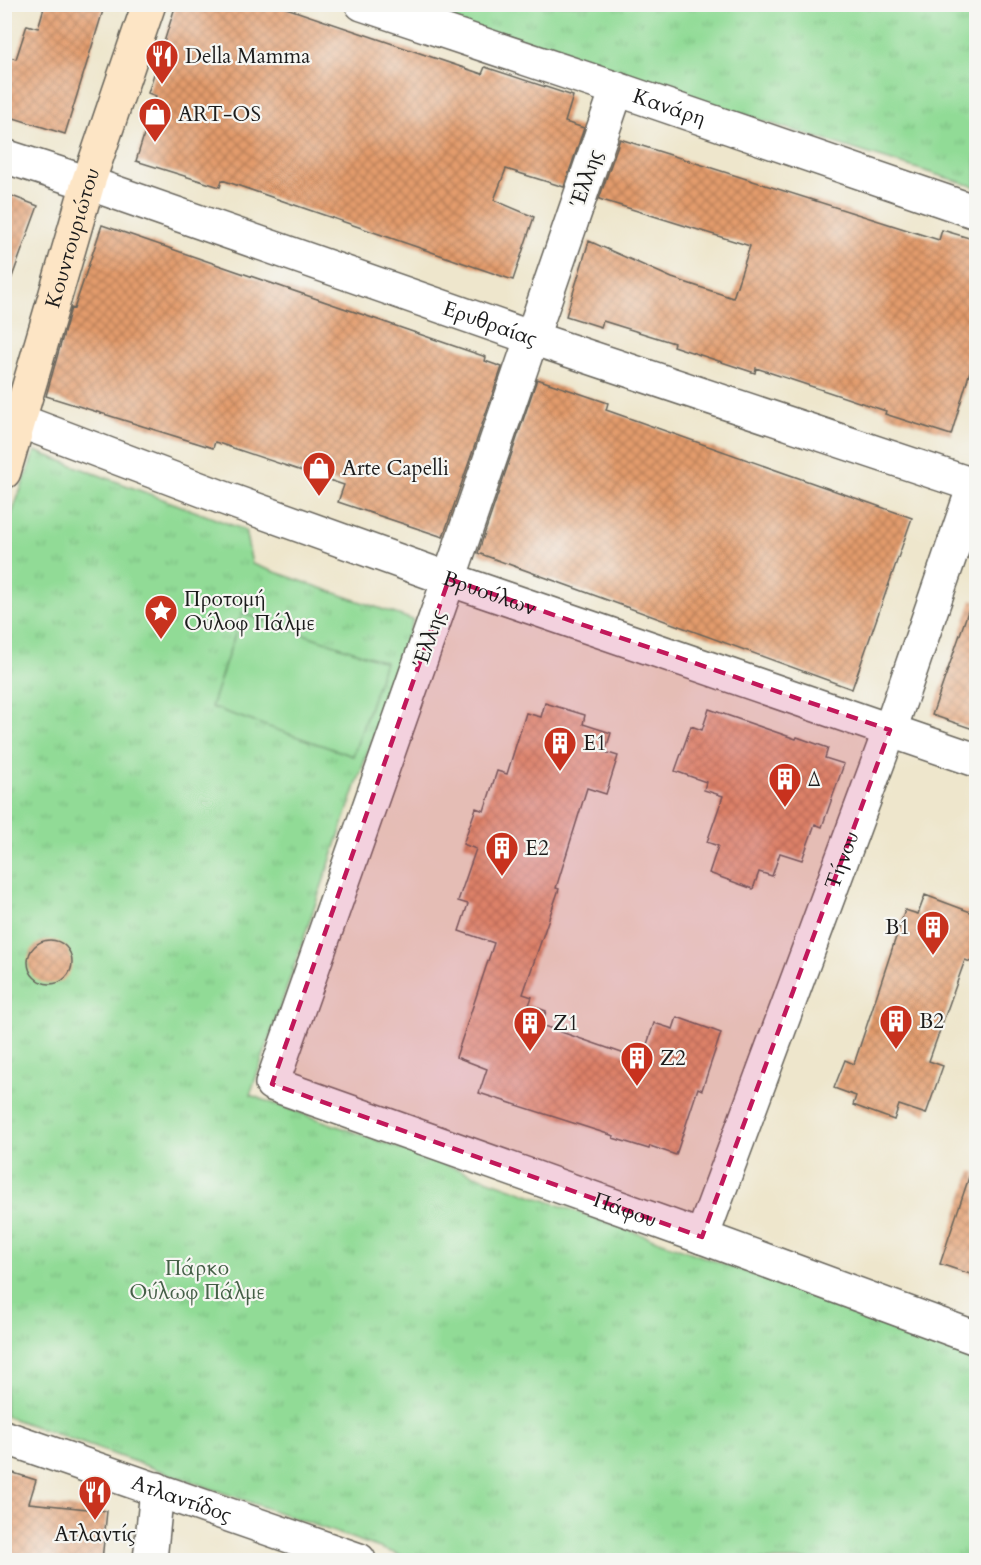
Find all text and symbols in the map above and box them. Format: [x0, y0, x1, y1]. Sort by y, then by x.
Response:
restaurant icon: Della Mamma [144, 38, 180, 85]
place label: Della Mamma [185, 42, 310, 71]
street label: Κανάρη [629, 82, 709, 133]
shop icon: ART-OS [137, 96, 173, 143]
place label: ART-OS [178, 100, 261, 129]
street label: Έλλης [563, 146, 610, 212]
street label: Κουντουριώτου [38, 164, 107, 311]
street label: Ερυθραίας [439, 294, 541, 354]
shop icon: Arte Capelli [301, 450, 337, 497]
place label: Arte Capelli [342, 454, 449, 483]
street label: Βρυούλων [439, 564, 540, 623]
place label: Προτομή Ούλοφ Πάλμε [184, 585, 315, 638]
place icon: Προτομή Ούλοφ Πάλμε [143, 593, 179, 640]
street label: Έλλης [406, 606, 453, 672]
building icon: E1 [542, 725, 578, 772]
place label: E1 [583, 729, 607, 758]
building icon: Δ [767, 761, 803, 808]
place label: Δ [808, 765, 821, 794]
street label: Τήνου [818, 827, 866, 893]
building icon: E2 [484, 830, 520, 877]
place label: E2 [525, 834, 549, 863]
building icon: Β1 [915, 909, 951, 956]
place label: Β1 [885, 913, 910, 942]
building icon: Β2 [878, 1003, 914, 1050]
building icon: Ζ1 [512, 1005, 548, 1052]
place label: Β2 [919, 1007, 944, 1036]
place label: Ζ1 [553, 1009, 579, 1038]
building icon: Ζ2 [619, 1040, 655, 1087]
place label: Ζ2 [660, 1044, 686, 1073]
street label: Πάφου [589, 1186, 661, 1235]
park label: Πάρκο Ούλωφ Πάλμε [129, 1254, 265, 1307]
street label: Ατλαντίδος [127, 1468, 235, 1530]
restaurant icon: Ατλαντίς [77, 1474, 113, 1521]
place label: Ατλαντίς [54, 1520, 136, 1549]

